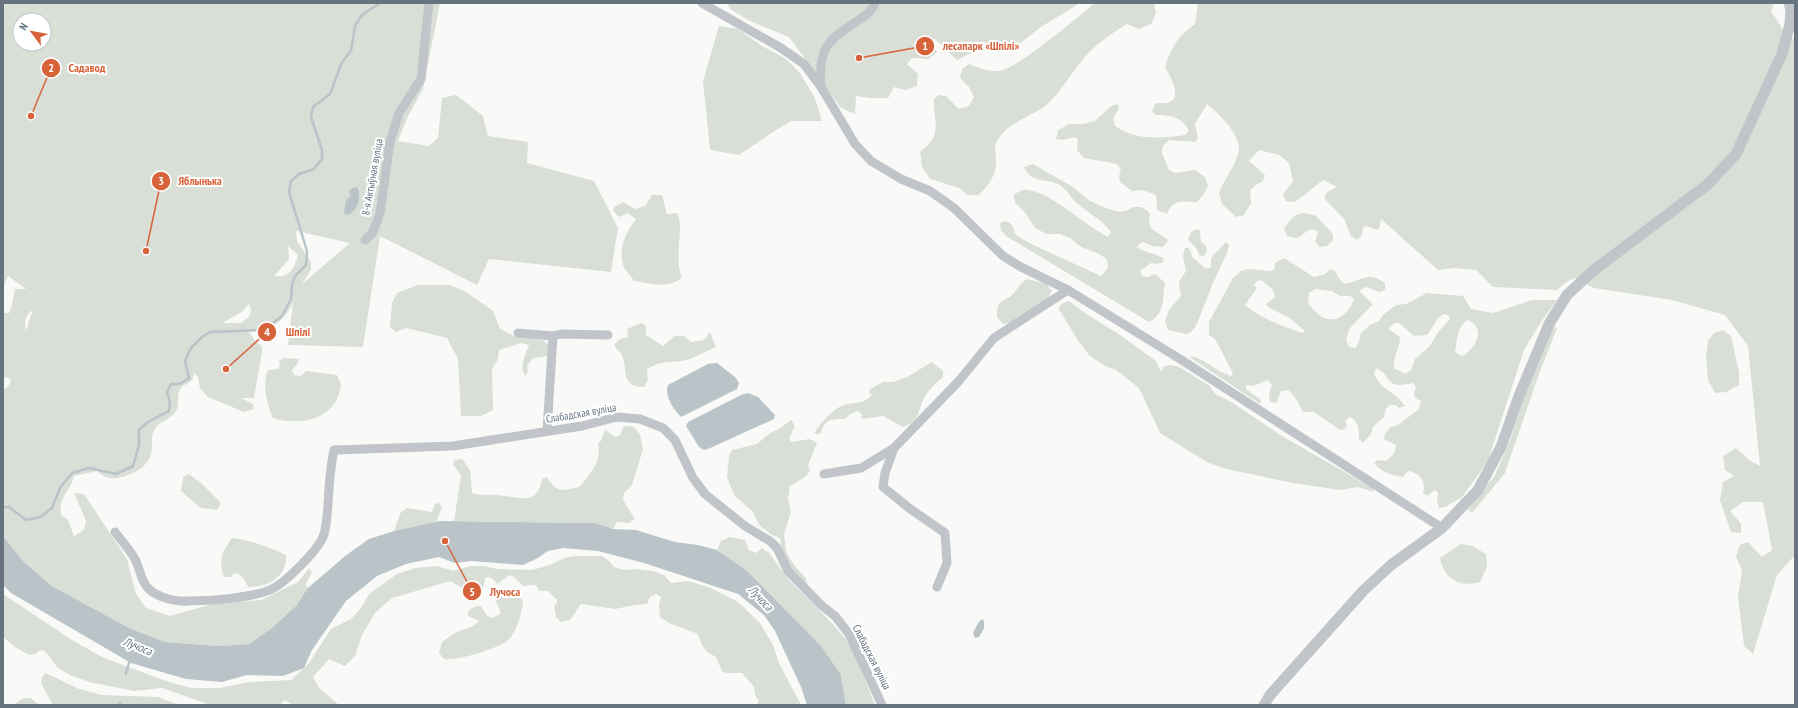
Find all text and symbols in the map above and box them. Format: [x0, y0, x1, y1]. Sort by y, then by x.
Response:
north arrow [12, 12, 52, 52]
text: N [16, 20, 31, 33]
callout: лесапарк «Шпілі» [915, 34, 1028, 58]
text: 1 [922, 38, 928, 53]
text: лесапарк «Шпілі» [942, 38, 1019, 53]
callout: Садавод [41, 56, 114, 80]
text: 2 [48, 60, 54, 75]
text: Садавод [68, 60, 106, 75]
street label: 8-я Актыўная вуліца [358, 137, 386, 217]
callout: Яблынька [151, 169, 230, 193]
text: 3 [158, 173, 164, 188]
text: Яблынька [178, 173, 222, 188]
callout: Шпілі [257, 320, 318, 344]
text: 4 [264, 324, 270, 339]
text: Шпілі [286, 324, 310, 339]
street label: Слабадская вуліца [545, 400, 617, 426]
callout: Лучоса [462, 579, 528, 603]
water label: Лучоса [745, 581, 777, 615]
text: 5 [469, 584, 475, 599]
text: Лучоса [489, 584, 520, 599]
street label: Слабадская вуліца [850, 622, 894, 692]
water label: Лучоса [121, 633, 156, 659]

